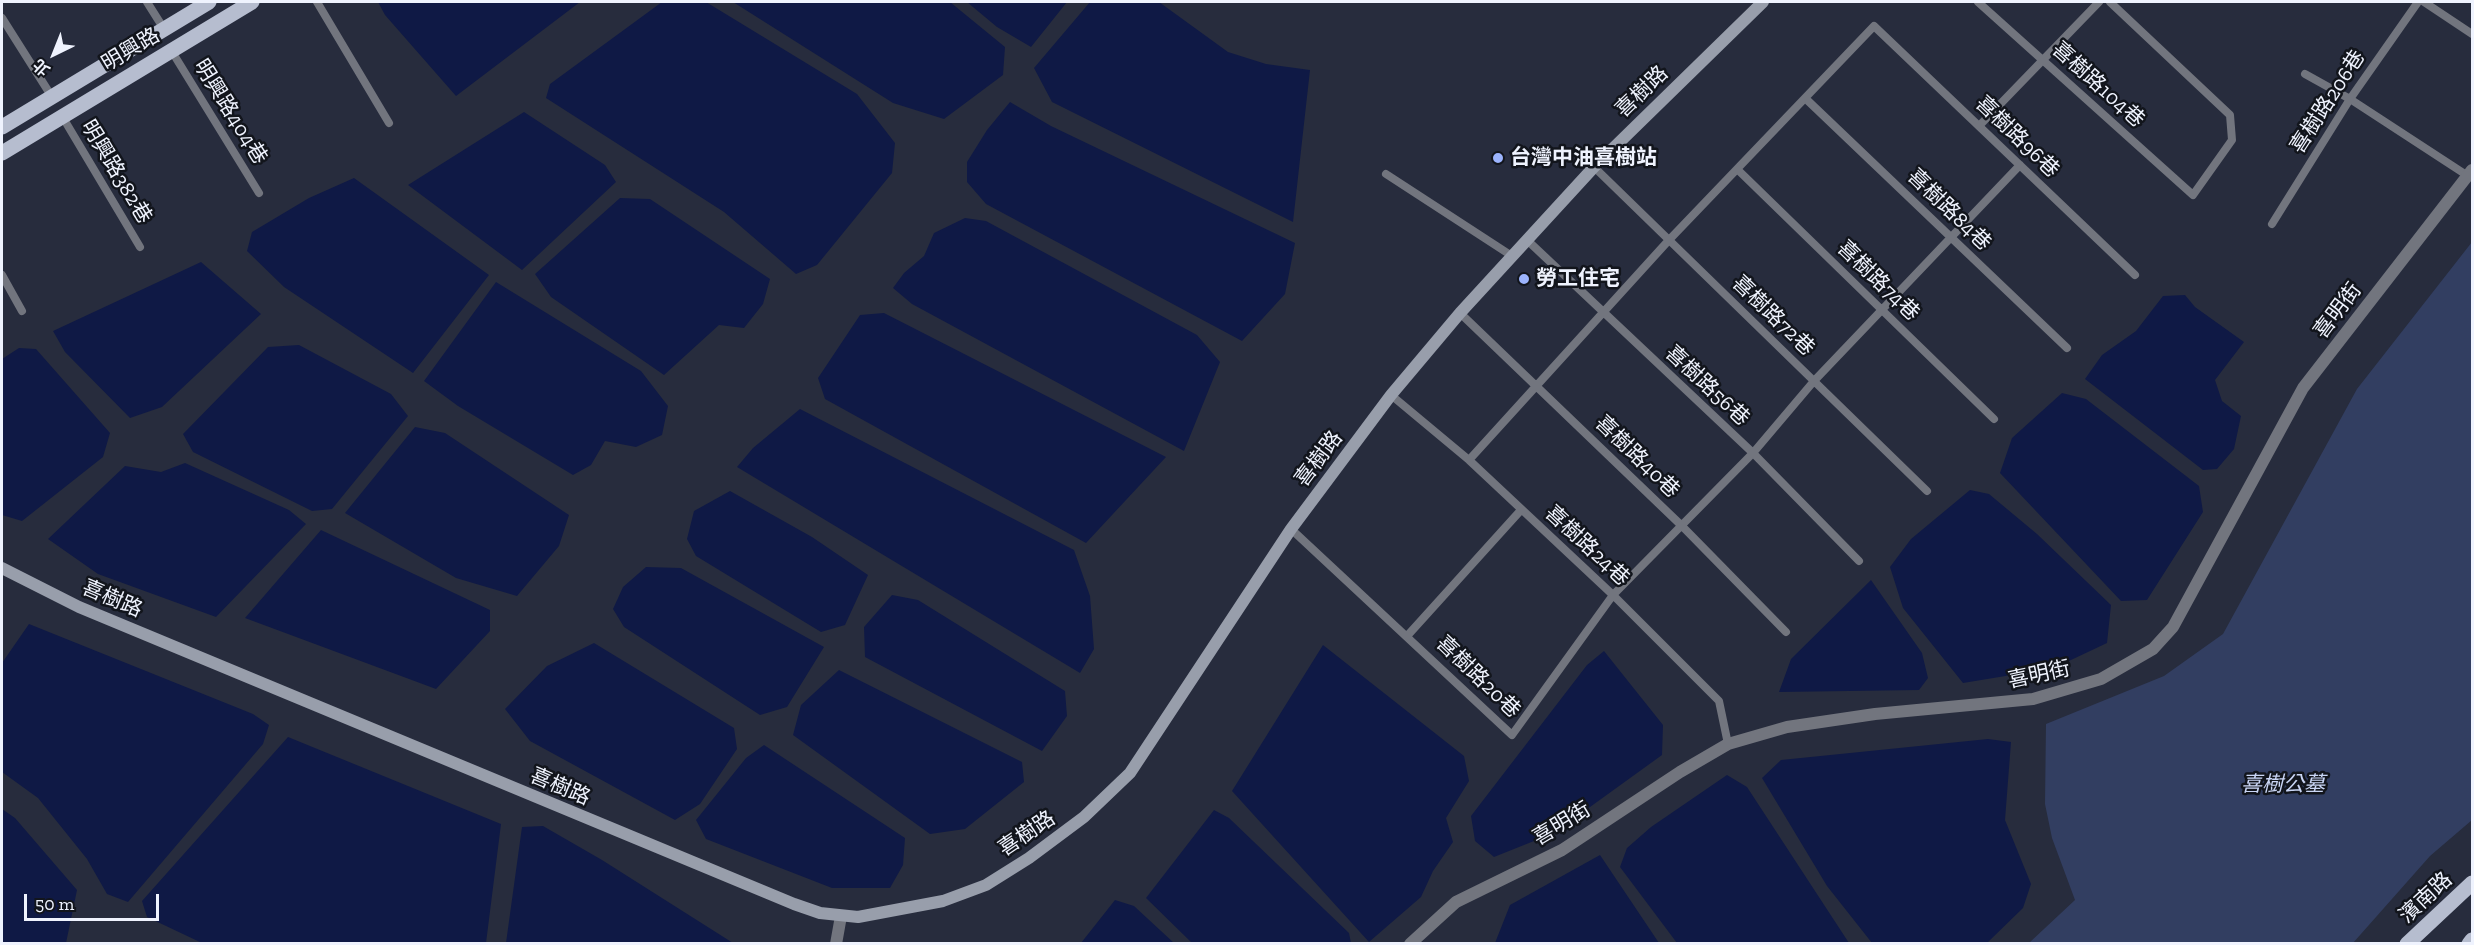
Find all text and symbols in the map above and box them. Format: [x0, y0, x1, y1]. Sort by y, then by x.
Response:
street label: 明興路 [98, 23, 164, 77]
north arrow [24, 24, 84, 84]
street label: 喜樹路104巷 [2047, 37, 2149, 133]
street label: 喜樹路206巷 [2285, 46, 2371, 158]
text: 北 [29, 55, 54, 80]
street label: 明興路404巷 [188, 55, 272, 169]
street label: 喜樹路 [1611, 61, 1673, 123]
street label: 喜樹路96巷 [1970, 91, 2064, 183]
street label: 明興路382巷 [75, 116, 157, 228]
place label: 台灣中油喜樹站 [1510, 145, 1657, 171]
marker: 台灣中油喜樹站 [1491, 151, 1505, 165]
street label: 喜樹路84巷 [1902, 164, 1996, 256]
street label: 喜樹路74巷 [1832, 236, 1924, 326]
place label: 勞工住宅 [1536, 266, 1620, 292]
street label: 喜樹路72巷 [1727, 271, 1819, 361]
marker: 勞工住宅 [1517, 272, 1531, 286]
street label: 喜明街 [2309, 278, 2367, 344]
street label: 喜樹路56巷 [1660, 341, 1754, 431]
street label: 喜樹路40巷 [1590, 411, 1684, 503]
street label: 喜樹路 [1290, 426, 1348, 492]
street label: 喜樹路24巷 [1540, 501, 1634, 591]
street label: 喜樹路 [78, 575, 146, 623]
street label: 喜樹路20巷 [1431, 631, 1525, 723]
street label: 喜明街 [2006, 656, 2072, 694]
street label: 喜樹路 [526, 763, 594, 811]
park label: 喜樹公墓 [2241, 772, 2325, 798]
street label: 喜明街 [1529, 797, 1595, 851]
street label: 喜樹路 [994, 806, 1060, 862]
street label: 濱南路 [2394, 867, 2458, 929]
scale bar [27, 882, 162, 920]
text: 50 m [35, 893, 74, 915]

